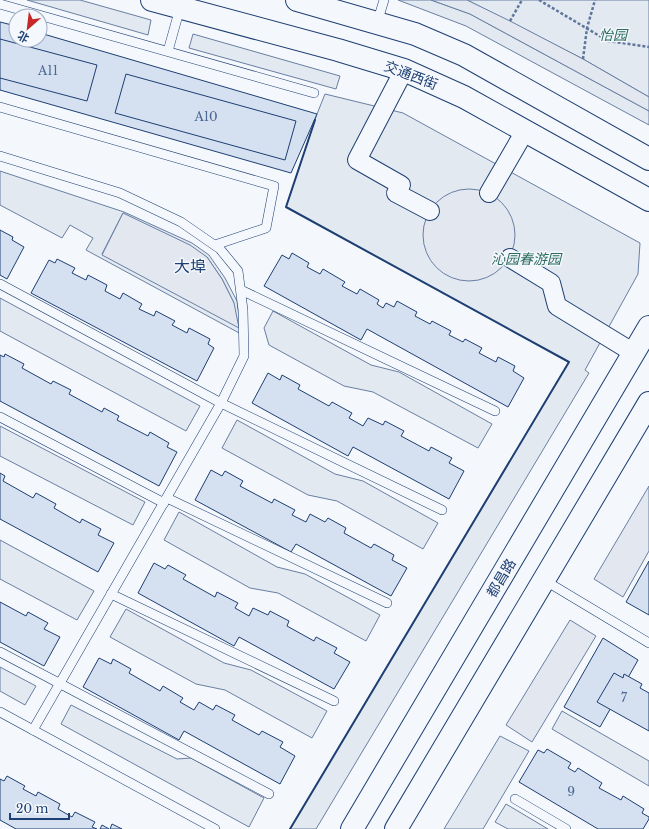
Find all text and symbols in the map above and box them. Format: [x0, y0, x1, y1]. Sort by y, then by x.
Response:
north arrow [8, 8, 48, 48]
park label: 怡园 [599, 26, 629, 44]
text: 北 [15, 28, 31, 46]
street label: 交通西街 [382, 57, 440, 93]
house number: A11 [37, 63, 58, 78]
house number: A10 [193, 109, 218, 124]
park label: 沁园春游园 [491, 250, 563, 268]
district label: 大埠 [174, 256, 206, 276]
street label: 都昌路 [482, 555, 520, 601]
house number: 7 [621, 690, 628, 705]
house number: 9 [567, 784, 575, 799]
scale bar [10, 795, 69, 821]
text: 20 m [16, 801, 48, 816]

